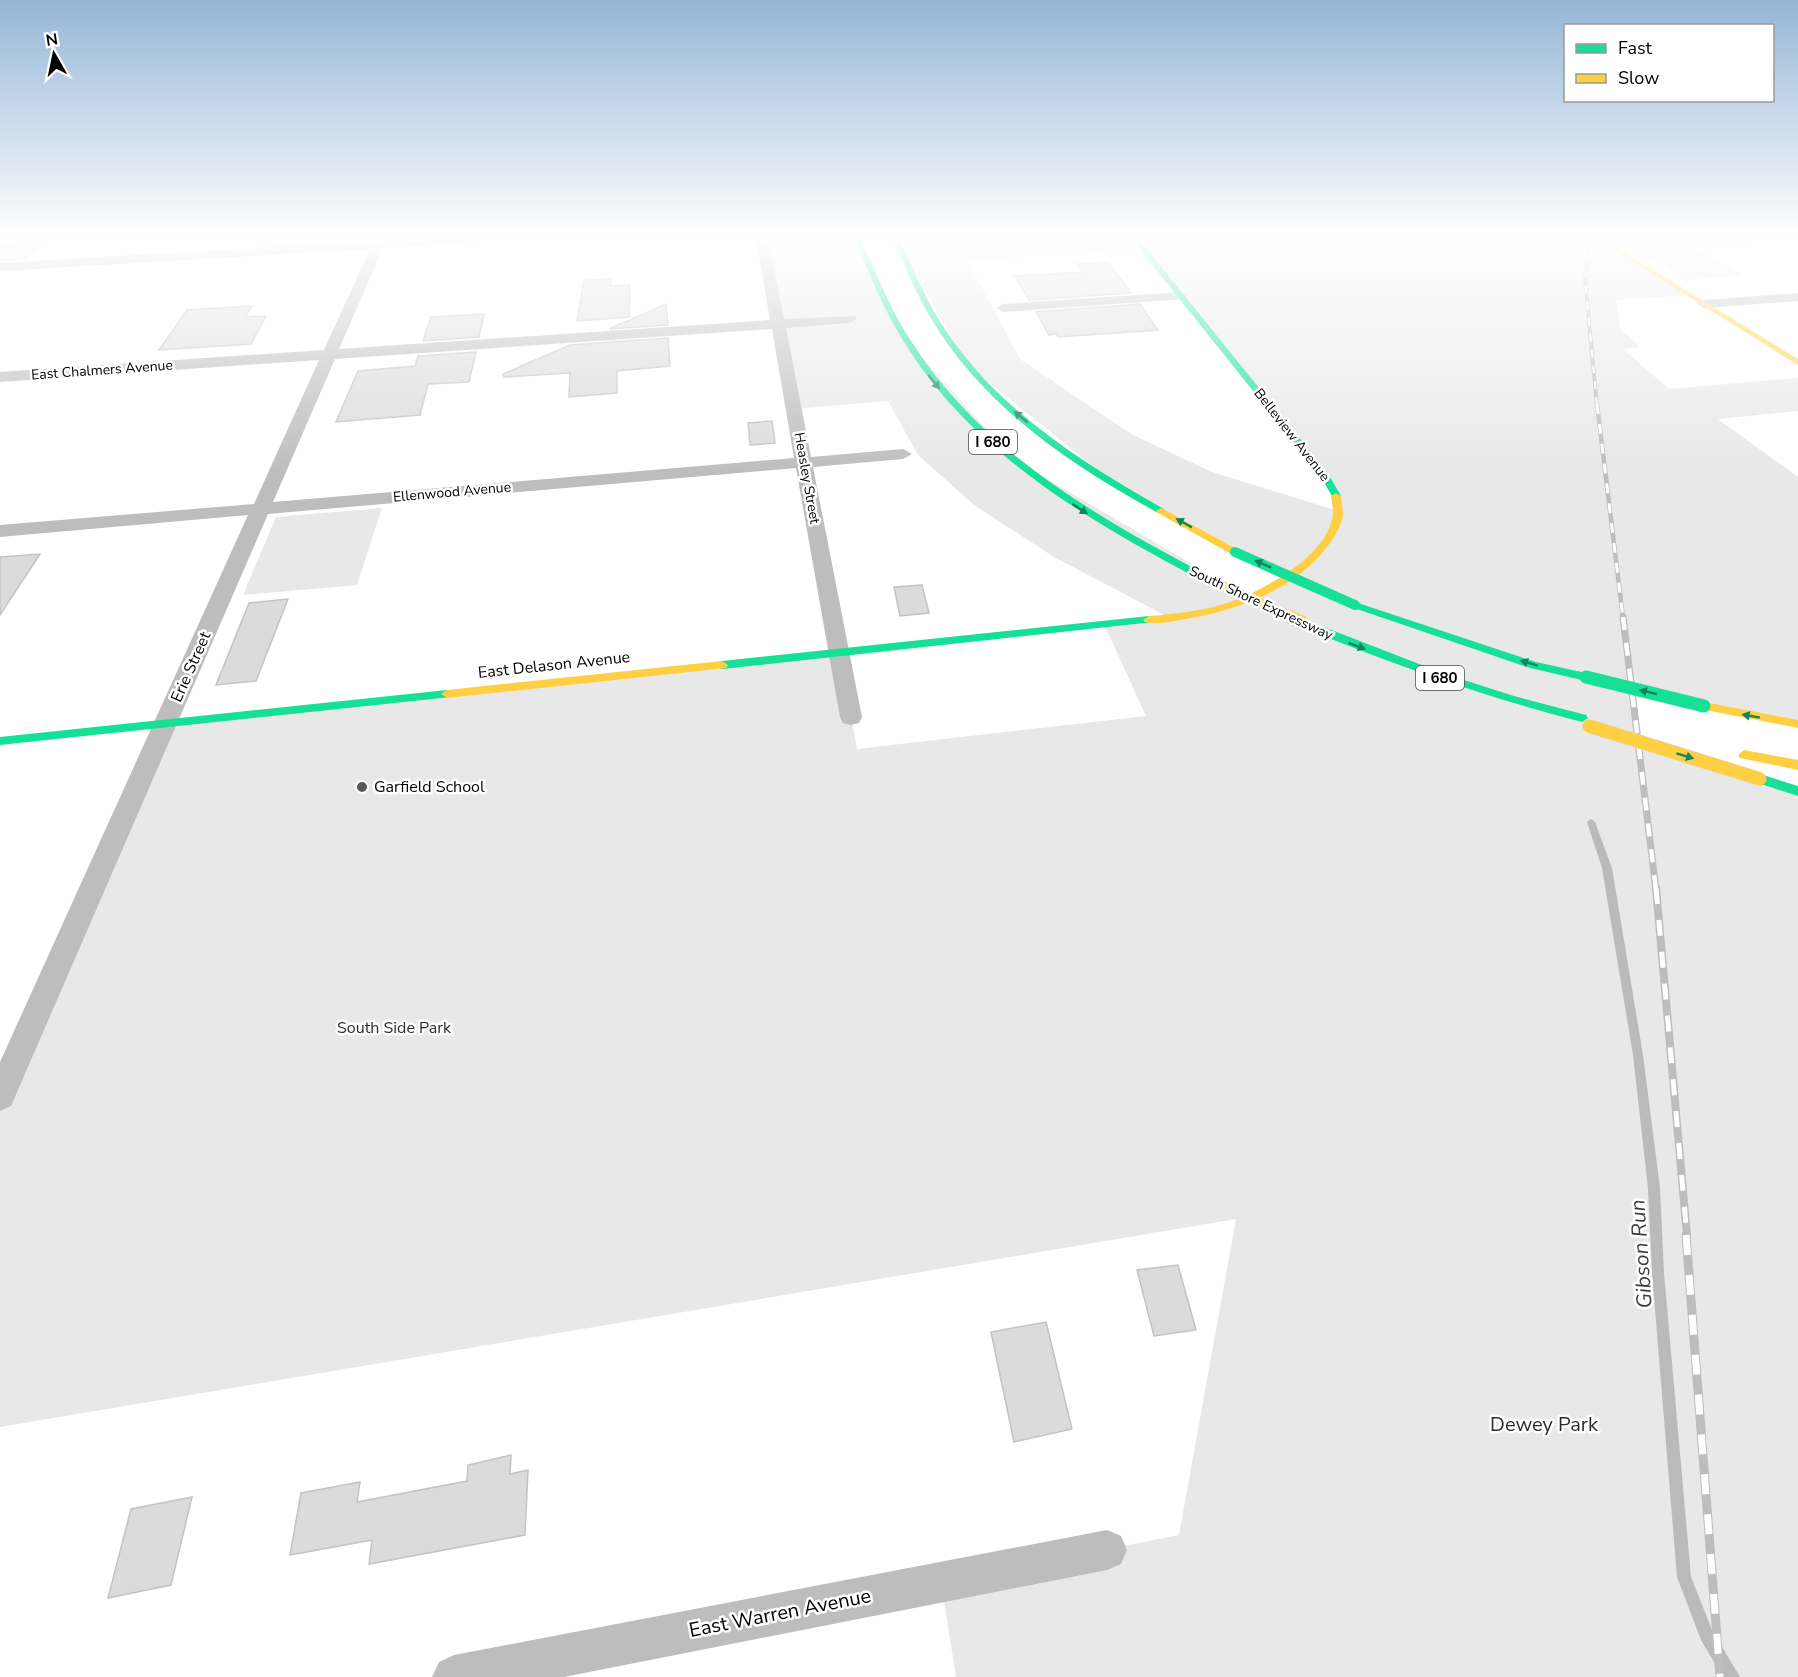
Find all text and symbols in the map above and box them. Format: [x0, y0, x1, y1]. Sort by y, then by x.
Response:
north arrow [24, 24, 84, 84]
legend [1564, 24, 1774, 102]
text: N [44, 28, 59, 52]
text: Fast [1618, 36, 1653, 60]
text: Slow [1618, 66, 1659, 90]
street label: East Chalmers Avenue [31, 356, 173, 384]
one-way arrow [927, 374, 940, 390]
street label: Belleview Avenue [1250, 384, 1334, 486]
one-way arrow [1014, 411, 1029, 424]
road number: I 680 [969, 430, 1017, 454]
street label: Heasley Street [790, 431, 824, 525]
street label: Ellenwood Avenue [392, 477, 512, 507]
one-way arrow [1072, 503, 1088, 515]
one-way arrow [1175, 518, 1192, 528]
one-way arrow [1254, 560, 1271, 569]
street label: South Shore Expressway [1186, 561, 1337, 645]
street label: Erie Street [166, 628, 216, 706]
one-way arrow [1348, 641, 1366, 651]
street label: East Delason Avenue [477, 646, 631, 684]
one-way arrow [1520, 658, 1538, 667]
road number: I 680 [1416, 666, 1464, 690]
one-way arrow [1638, 687, 1657, 697]
one-way arrow [1741, 711, 1760, 720]
one-way arrow [1676, 752, 1694, 761]
place label: Garfield School [374, 776, 485, 798]
marker: Garfield School [355, 780, 369, 794]
park label: South Side Park [337, 1017, 452, 1039]
water label: Gibson Run [1623, 1199, 1659, 1309]
park label: Dewey Park [1490, 1411, 1599, 1438]
street label: East Warren Avenue [687, 1582, 873, 1644]

